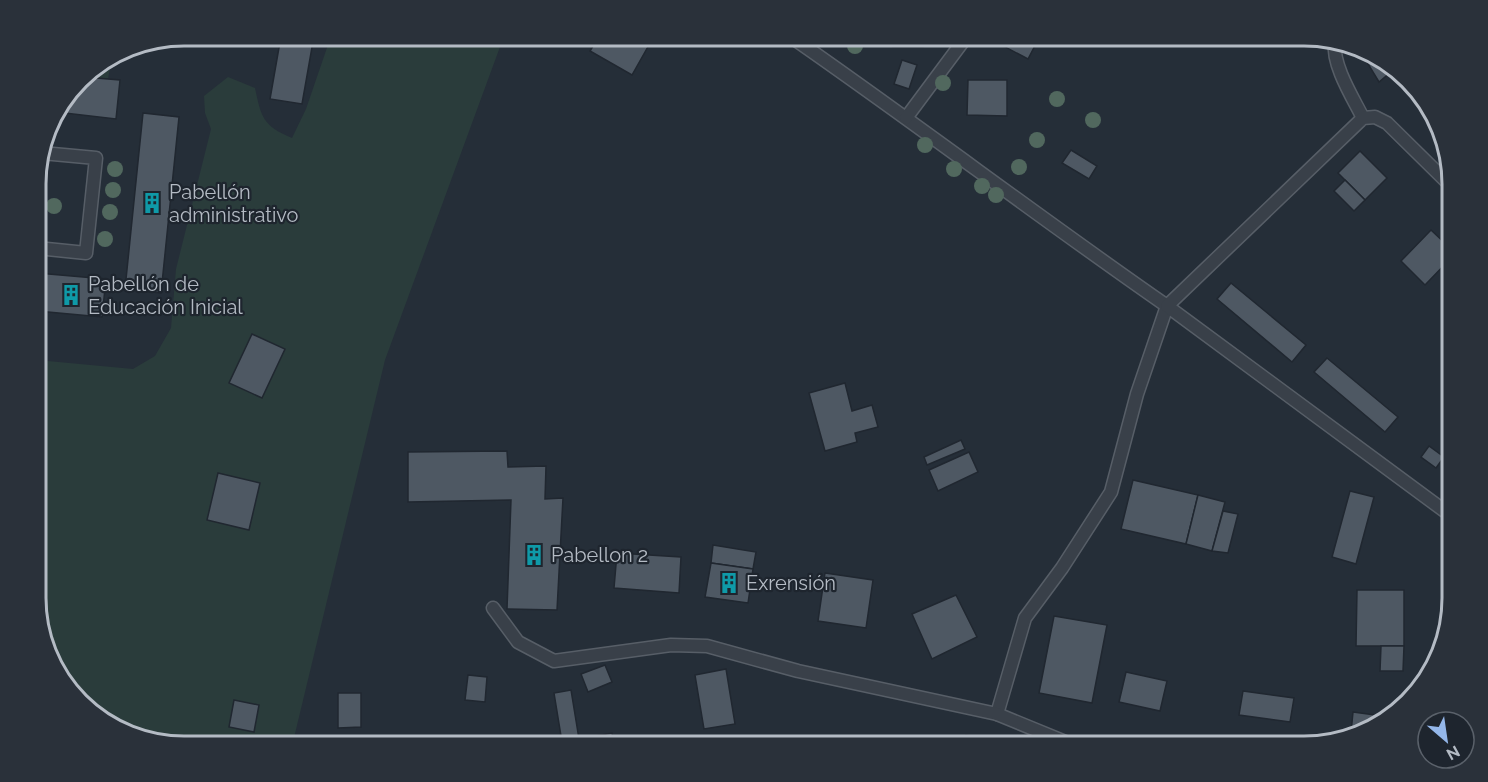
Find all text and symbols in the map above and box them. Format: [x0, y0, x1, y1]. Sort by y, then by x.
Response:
place label: Pabellón administrativo [169, 180, 299, 227]
building icon: Pabellón administrativo [140, 191, 164, 215]
place label: Pabellón de Educación Inicial [88, 272, 243, 319]
building icon: Pabellón de Educación Inicial [59, 283, 83, 307]
building icon: Pabellon 2 [522, 543, 546, 567]
place label: Pabellon 2 [551, 543, 648, 567]
building icon: Exrensión [717, 571, 741, 595]
place label: Exrensión [746, 571, 836, 595]
north arrow [1416, 710, 1476, 770]
text: N [1443, 741, 1463, 764]

